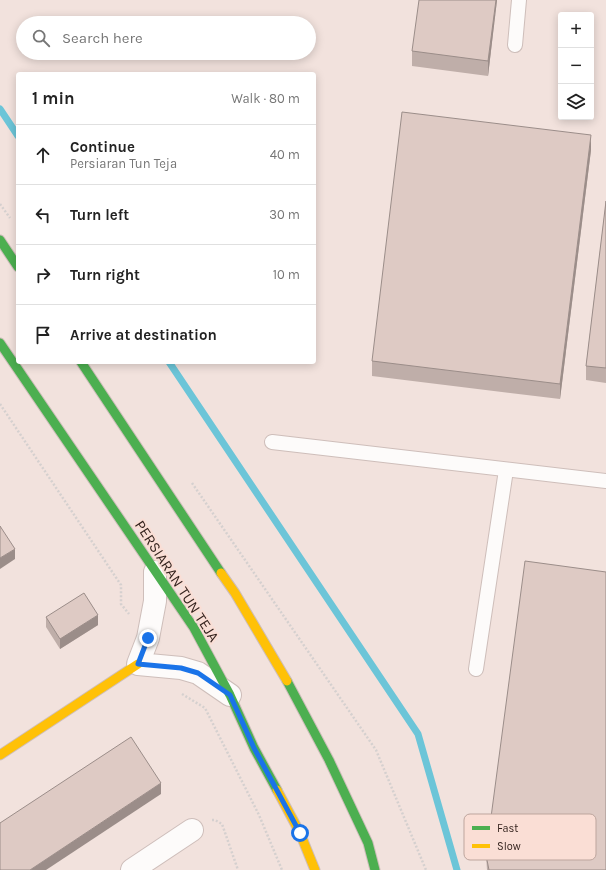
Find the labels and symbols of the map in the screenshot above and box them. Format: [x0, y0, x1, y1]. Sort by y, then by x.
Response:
street label: PERSIARAN TUN TEJA [131, 517, 223, 645]
route end [139, 629, 157, 647]
legend [464, 814, 596, 860]
text: Fast [497, 822, 518, 835]
route start [291, 824, 309, 842]
text: Slow [497, 840, 521, 853]

